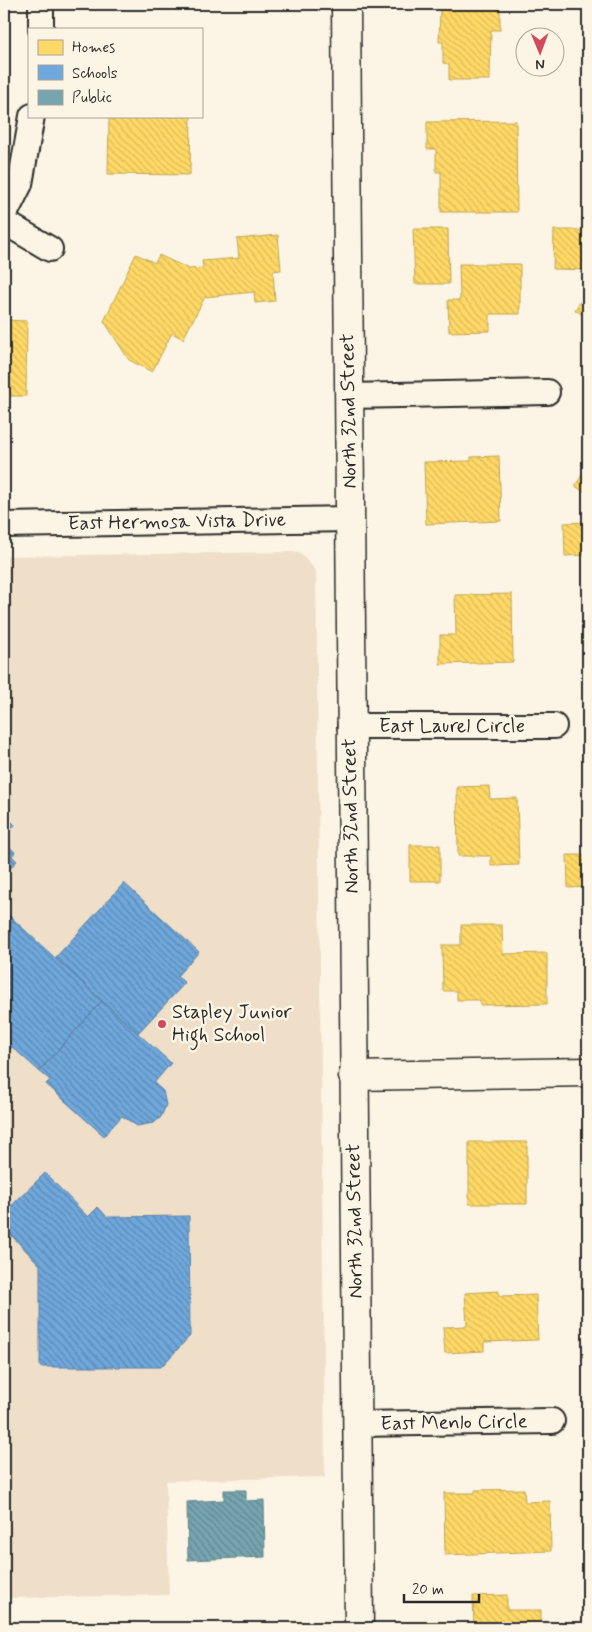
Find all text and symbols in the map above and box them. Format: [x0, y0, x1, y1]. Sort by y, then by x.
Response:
legend [28, 28, 202, 118]
north arrow [514, 28, 564, 78]
text: Homes [72, 38, 115, 58]
text: N [535, 55, 545, 73]
text: Schools [72, 64, 118, 84]
text: Public [72, 88, 112, 108]
street label: North 32nd Street [334, 333, 364, 489]
street label: East Hermosa Vista Drive [68, 507, 286, 537]
street label: East Laurel Circle [379, 713, 525, 740]
street label: North 32nd Street [336, 738, 366, 894]
place label: Stapley Junior High School [172, 999, 292, 1051]
marker: Stapley Junior High School [156, 1018, 168, 1030]
street label: North 32nd Street [340, 1143, 370, 1299]
street label: East Menlo Circle [380, 1408, 528, 1438]
scale bar [404, 1572, 480, 1604]
text: 20 m [412, 1580, 444, 1600]

